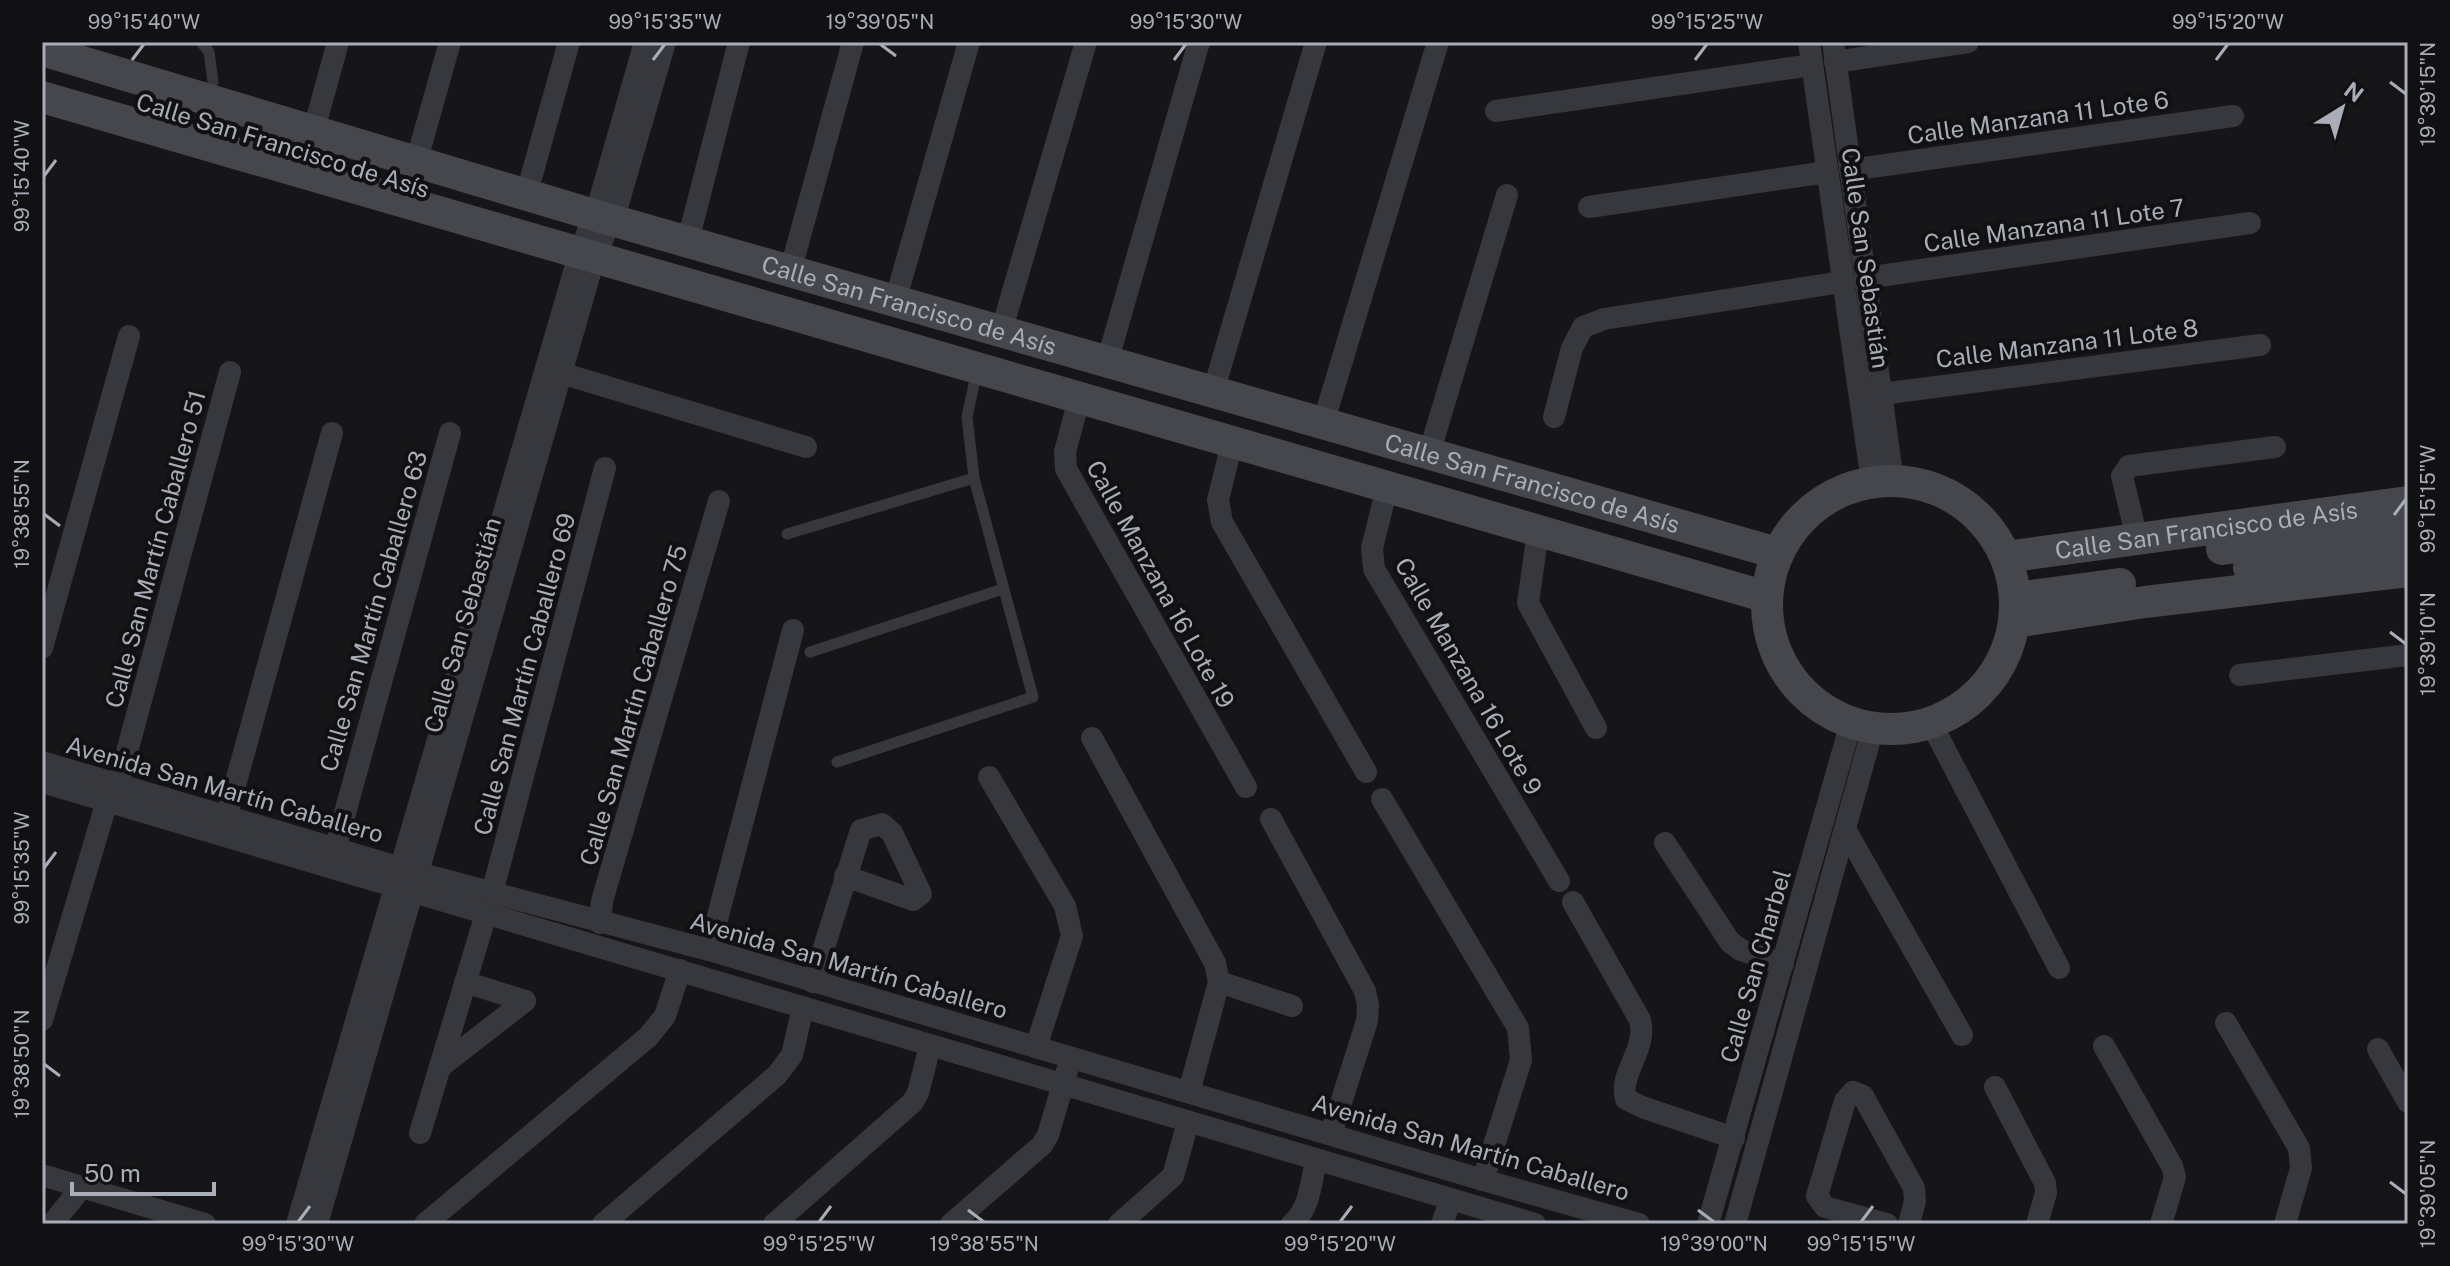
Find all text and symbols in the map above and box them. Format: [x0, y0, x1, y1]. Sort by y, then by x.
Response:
text: 99°15'40"W [88, 10, 200, 34]
text: 99°15'35"W [608, 10, 722, 34]
text: 19°39'05"N [826, 10, 934, 34]
text: 99°15'30"W [1130, 10, 1242, 34]
text: 99°15'25"W [1651, 10, 1763, 34]
text: 99°15'20"W [2172, 10, 2284, 34]
text: 19°39'15"N [2416, 42, 2440, 146]
north arrow [2302, 68, 2382, 148]
text: N [2339, 76, 2369, 108]
street label: Calle Manzana 11 Lote 6 [1906, 85, 2170, 149]
street label: Calle San Francisco de Asís [133, 87, 433, 203]
text: 99°15'40"W [10, 120, 34, 232]
street label: Calle San Sebastián [1837, 146, 1895, 370]
street label: Calle Manzana 11 Lote 7 [1922, 193, 2186, 257]
street label: Calle San Francisco de Asís [759, 250, 1060, 360]
street label: Calle Manzana 11 Lote 8 [1934, 313, 2200, 373]
street label: Calle San Martín Caballero 51 [99, 387, 211, 711]
street label: Calle San Francisco de Asís [1382, 428, 1683, 538]
text: 99°15'15"W [2416, 445, 2440, 553]
street label: Calle San Martín Caballero 63 [314, 447, 432, 775]
street label: Calle Manzana 16 Lote 19 [1081, 455, 1241, 713]
text: 19°38'55"N [10, 459, 34, 569]
street label: Calle San Francisco de Asís [2053, 495, 2359, 564]
street label: Calle San Martín Caballero 69 [467, 510, 581, 838]
street label: Calle San Sebastián [418, 514, 506, 736]
street label: Calle San Martín Caballero 75 [574, 541, 692, 869]
street label: Calle Manzana 16 Lote 9 [1390, 553, 1548, 799]
text: 19°39'10"N [2416, 592, 2440, 696]
street label: Avenida San Martín Caballero [63, 730, 387, 848]
text: 99°15'35"W [10, 811, 34, 925]
street label: Calle San Charbel [1714, 866, 1796, 1066]
street label: Avenida San Martín Caballero [687, 906, 1011, 1024]
text: 19°38'50"N [10, 1010, 34, 1118]
street label: Avenida San Martín Caballero [1309, 1088, 1633, 1206]
text: 19°39'05"N [2416, 1140, 2440, 1248]
scale bar [72, 1146, 214, 1196]
text: 50 m [84, 1159, 141, 1187]
text: 99°15'30"W [242, 1232, 354, 1256]
text: 99°15'25"W [763, 1232, 875, 1256]
text: 19°38'55"N [929, 1232, 1039, 1256]
text: 99°15'20"W [1284, 1232, 1396, 1256]
text: 19°39'00"N [1660, 1232, 1768, 1256]
text: 99°15'15"W [1807, 1232, 1915, 1256]

